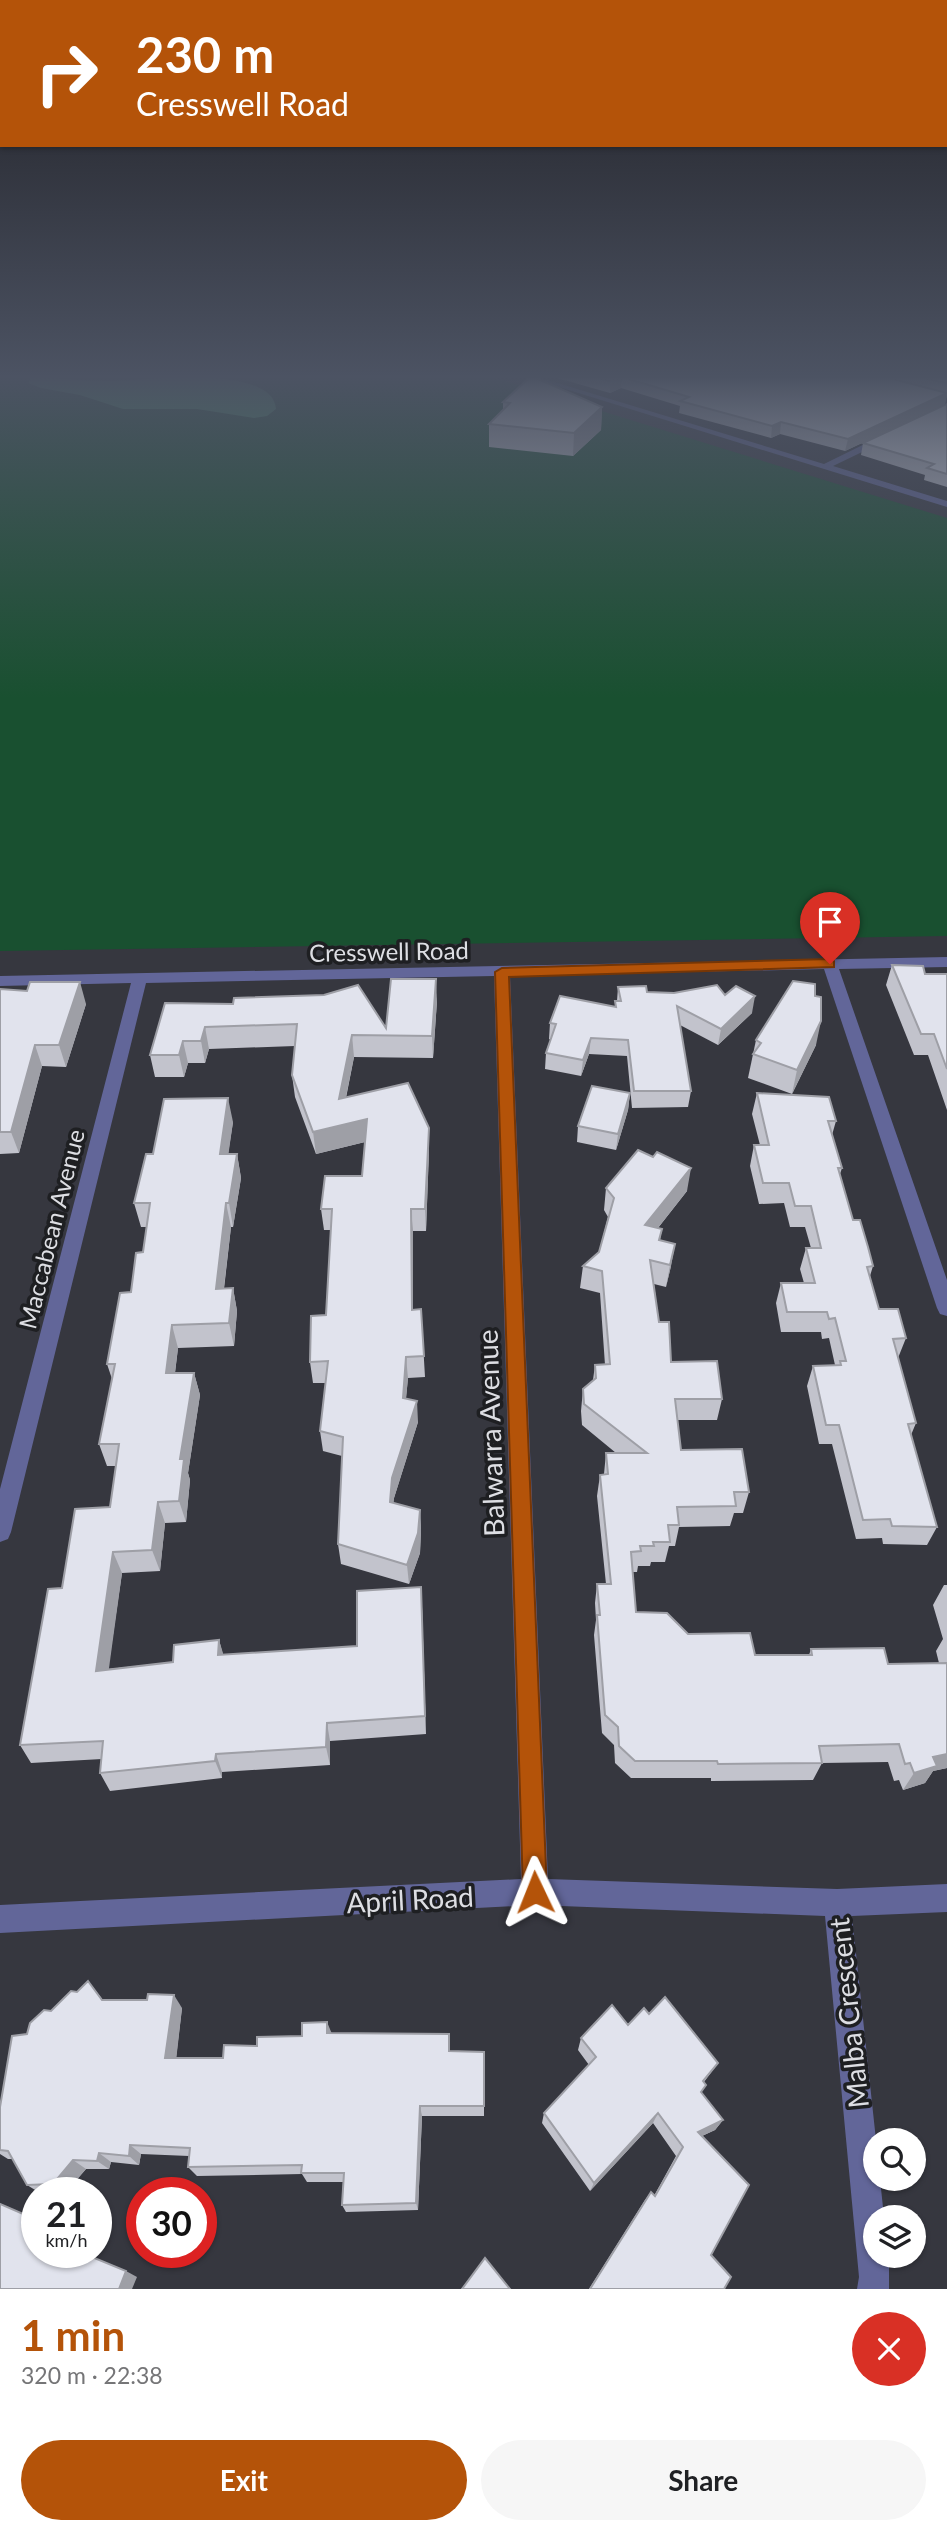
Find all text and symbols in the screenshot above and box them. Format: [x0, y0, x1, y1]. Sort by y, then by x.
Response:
text: 230 m [136, 25, 274, 83]
icon: right [21, 28, 112, 119]
text: Cresswell Road [136, 84, 349, 123]
pin [800, 892, 860, 964]
icon: arrive [811, 903, 849, 941]
street label: Cresswell Road [309, 935, 469, 967]
street label: Maccabean Avenue [12, 1126, 90, 1332]
street label: Balwarra Avenue [469, 1329, 511, 1537]
position arrow [498, 1855, 572, 1929]
street label: April Road [346, 1879, 474, 1919]
street label: Malba Crescent [821, 1916, 875, 2110]
map controls [863, 2128, 926, 2268]
button: search [863, 2128, 926, 2191]
speed limit sign: 30 [126, 2177, 217, 2268]
text: 21 [46, 2192, 87, 2234]
button: layers [863, 2205, 926, 2268]
text: km/h [45, 2229, 88, 2251]
text: 1 min [21, 2310, 125, 2360]
button: close [852, 2312, 926, 2386]
text: 320 m · 22:38 [21, 2361, 163, 2389]
button: Exit [21, 2440, 467, 2520]
button: Share [481, 2440, 926, 2520]

